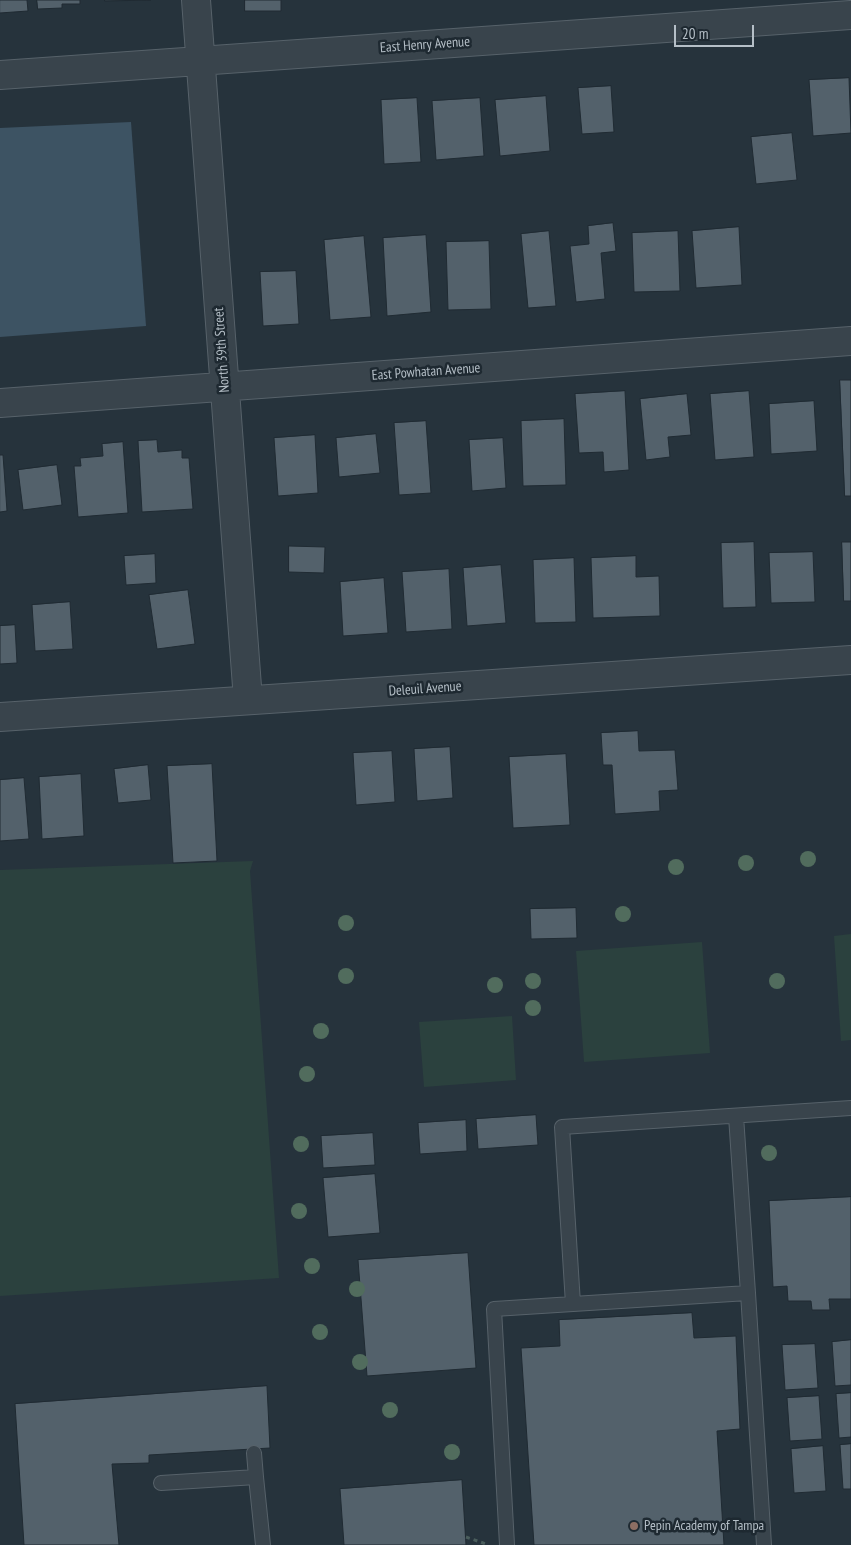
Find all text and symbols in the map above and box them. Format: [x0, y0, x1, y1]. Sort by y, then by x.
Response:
scale bar [676, 15, 756, 47]
text: 20 m [682, 24, 708, 43]
street label: East Henry Avenue [379, 33, 471, 57]
street label: North 39th Street [211, 307, 233, 393]
street label: East Powhatan Avenue [371, 360, 481, 384]
street label: Deleuil Avenue [388, 678, 462, 700]
place label: Pepin Academy of Tampa [644, 1518, 764, 1534]
marker: Pepin Academy of Tampa [628, 1520, 640, 1532]

